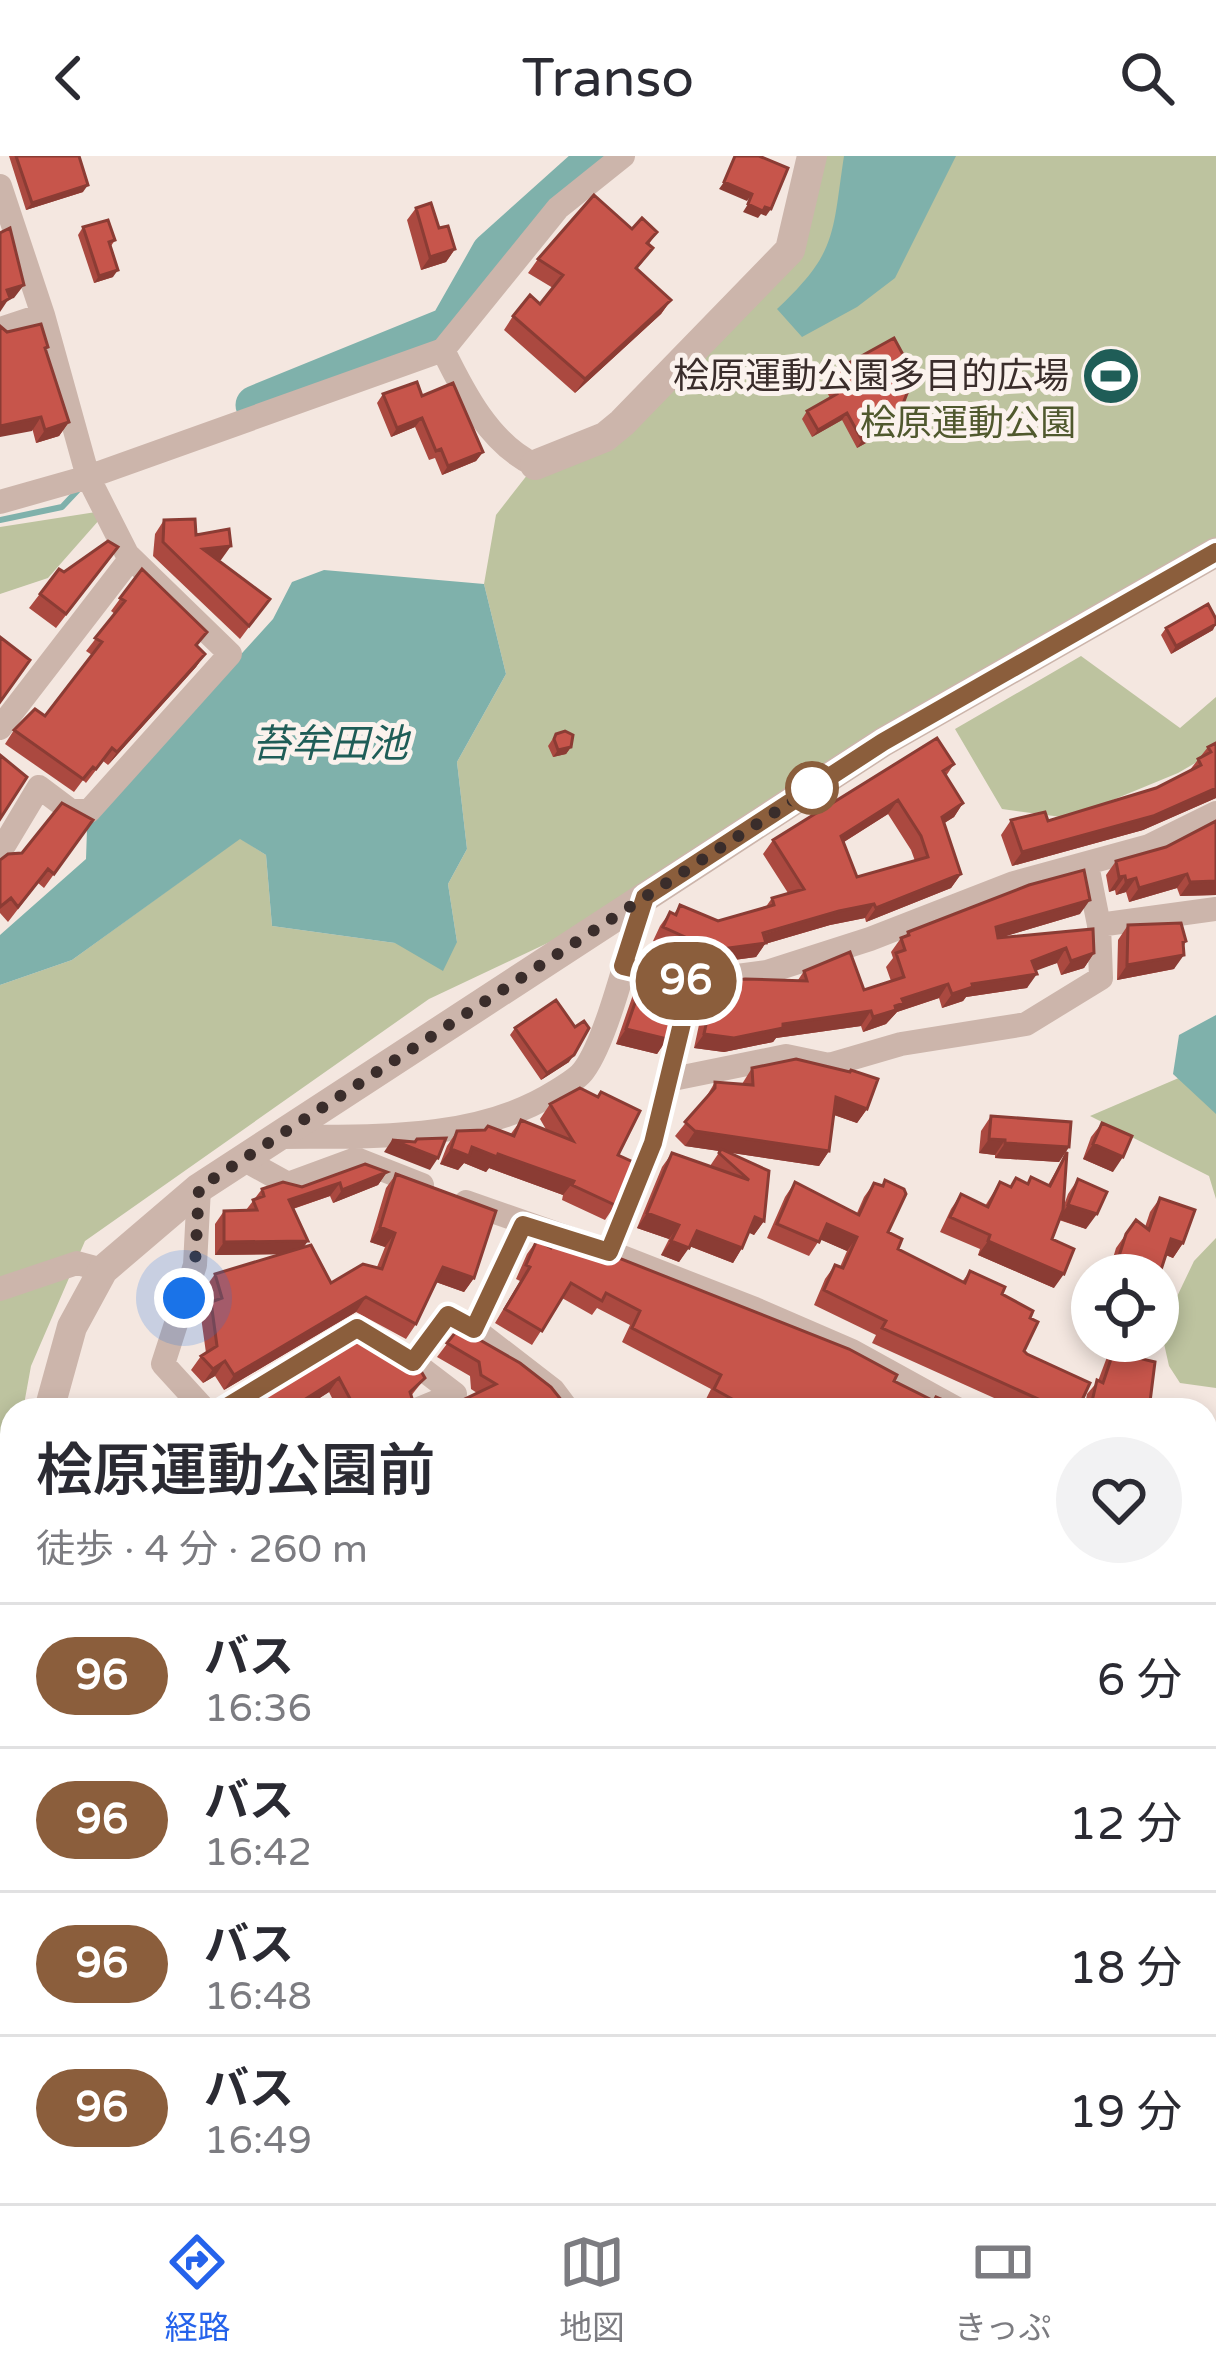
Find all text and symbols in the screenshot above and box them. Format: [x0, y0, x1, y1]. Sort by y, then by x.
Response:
icon: back [36, 45, 102, 111]
icon: search [1114, 45, 1180, 111]
text: Transo [522, 46, 694, 111]
sports icon: 桧原運動公園多目的広場 [1080, 345, 1142, 407]
place label: 桧原運動公園多目的広場 [673, 355, 1069, 398]
park label: 桧原運動公園 [860, 402, 1076, 445]
water label: 苔牟田池 [252, 721, 412, 768]
unlabelled marker [787, 763, 837, 813]
line badge: 96 [632, 942, 740, 1020]
text: 96 [660, 955, 712, 1006]
map controls [1071, 1254, 1179, 1362]
button: locate [1071, 1254, 1179, 1362]
your location [154, 1268, 214, 1328]
button: heart [1056, 1437, 1182, 1563]
text: 桧原運動公園前 [36, 1438, 435, 1506]
text: 徒歩 · 4 分 · 260 m [36, 1526, 368, 1573]
text: バス [204, 1631, 294, 1685]
text: 96 [76, 1650, 128, 1701]
text: 6 分 [1097, 1654, 1182, 1708]
text: 16:36 [204, 1685, 312, 1732]
text: バス [204, 1775, 294, 1829]
text: 96 [76, 1794, 128, 1845]
text: 12 分 [1069, 1798, 1182, 1852]
text: 16:42 [204, 1829, 312, 1876]
text: バス [204, 1919, 294, 1973]
text: 96 [76, 1938, 128, 1989]
text: 18 分 [1069, 1942, 1182, 1996]
text: 16:48 [204, 1973, 312, 2020]
text: バス [204, 2063, 294, 2117]
text: 96 [76, 2082, 128, 2133]
text: 19 分 [1069, 2086, 1182, 2140]
text: 16:49 [204, 2117, 312, 2164]
tab: 経路 [164, 2229, 230, 2349]
tab: 地図 [559, 2229, 625, 2349]
tab: きっぷ [954, 2229, 1052, 2349]

